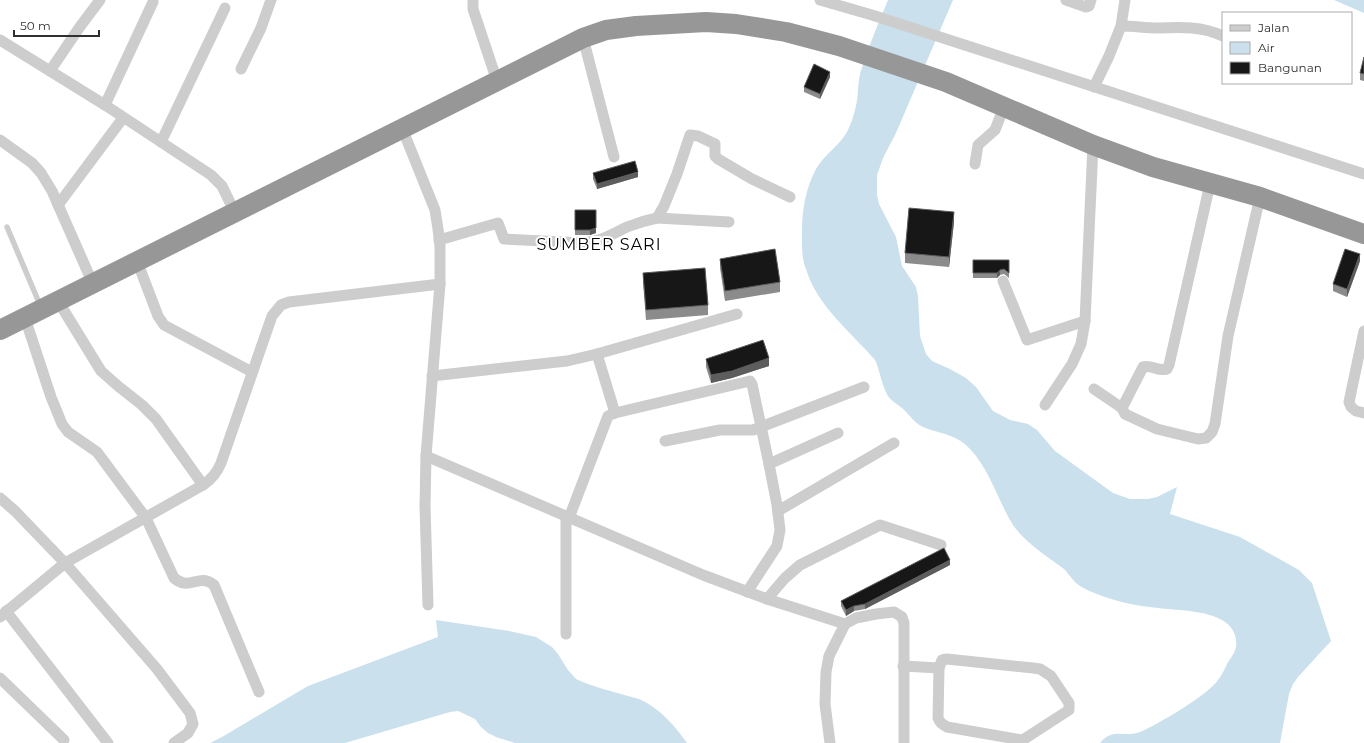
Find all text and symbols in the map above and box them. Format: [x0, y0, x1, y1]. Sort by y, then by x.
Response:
scale bar [14, 12, 99, 38]
legend [1222, 12, 1352, 84]
text: 50 m [20, 18, 51, 33]
text: Jalan [1257, 20, 1290, 35]
text: Air [1258, 40, 1275, 55]
text: Bangunan [1258, 60, 1322, 75]
district label: SUMBER SARI [536, 235, 662, 254]

